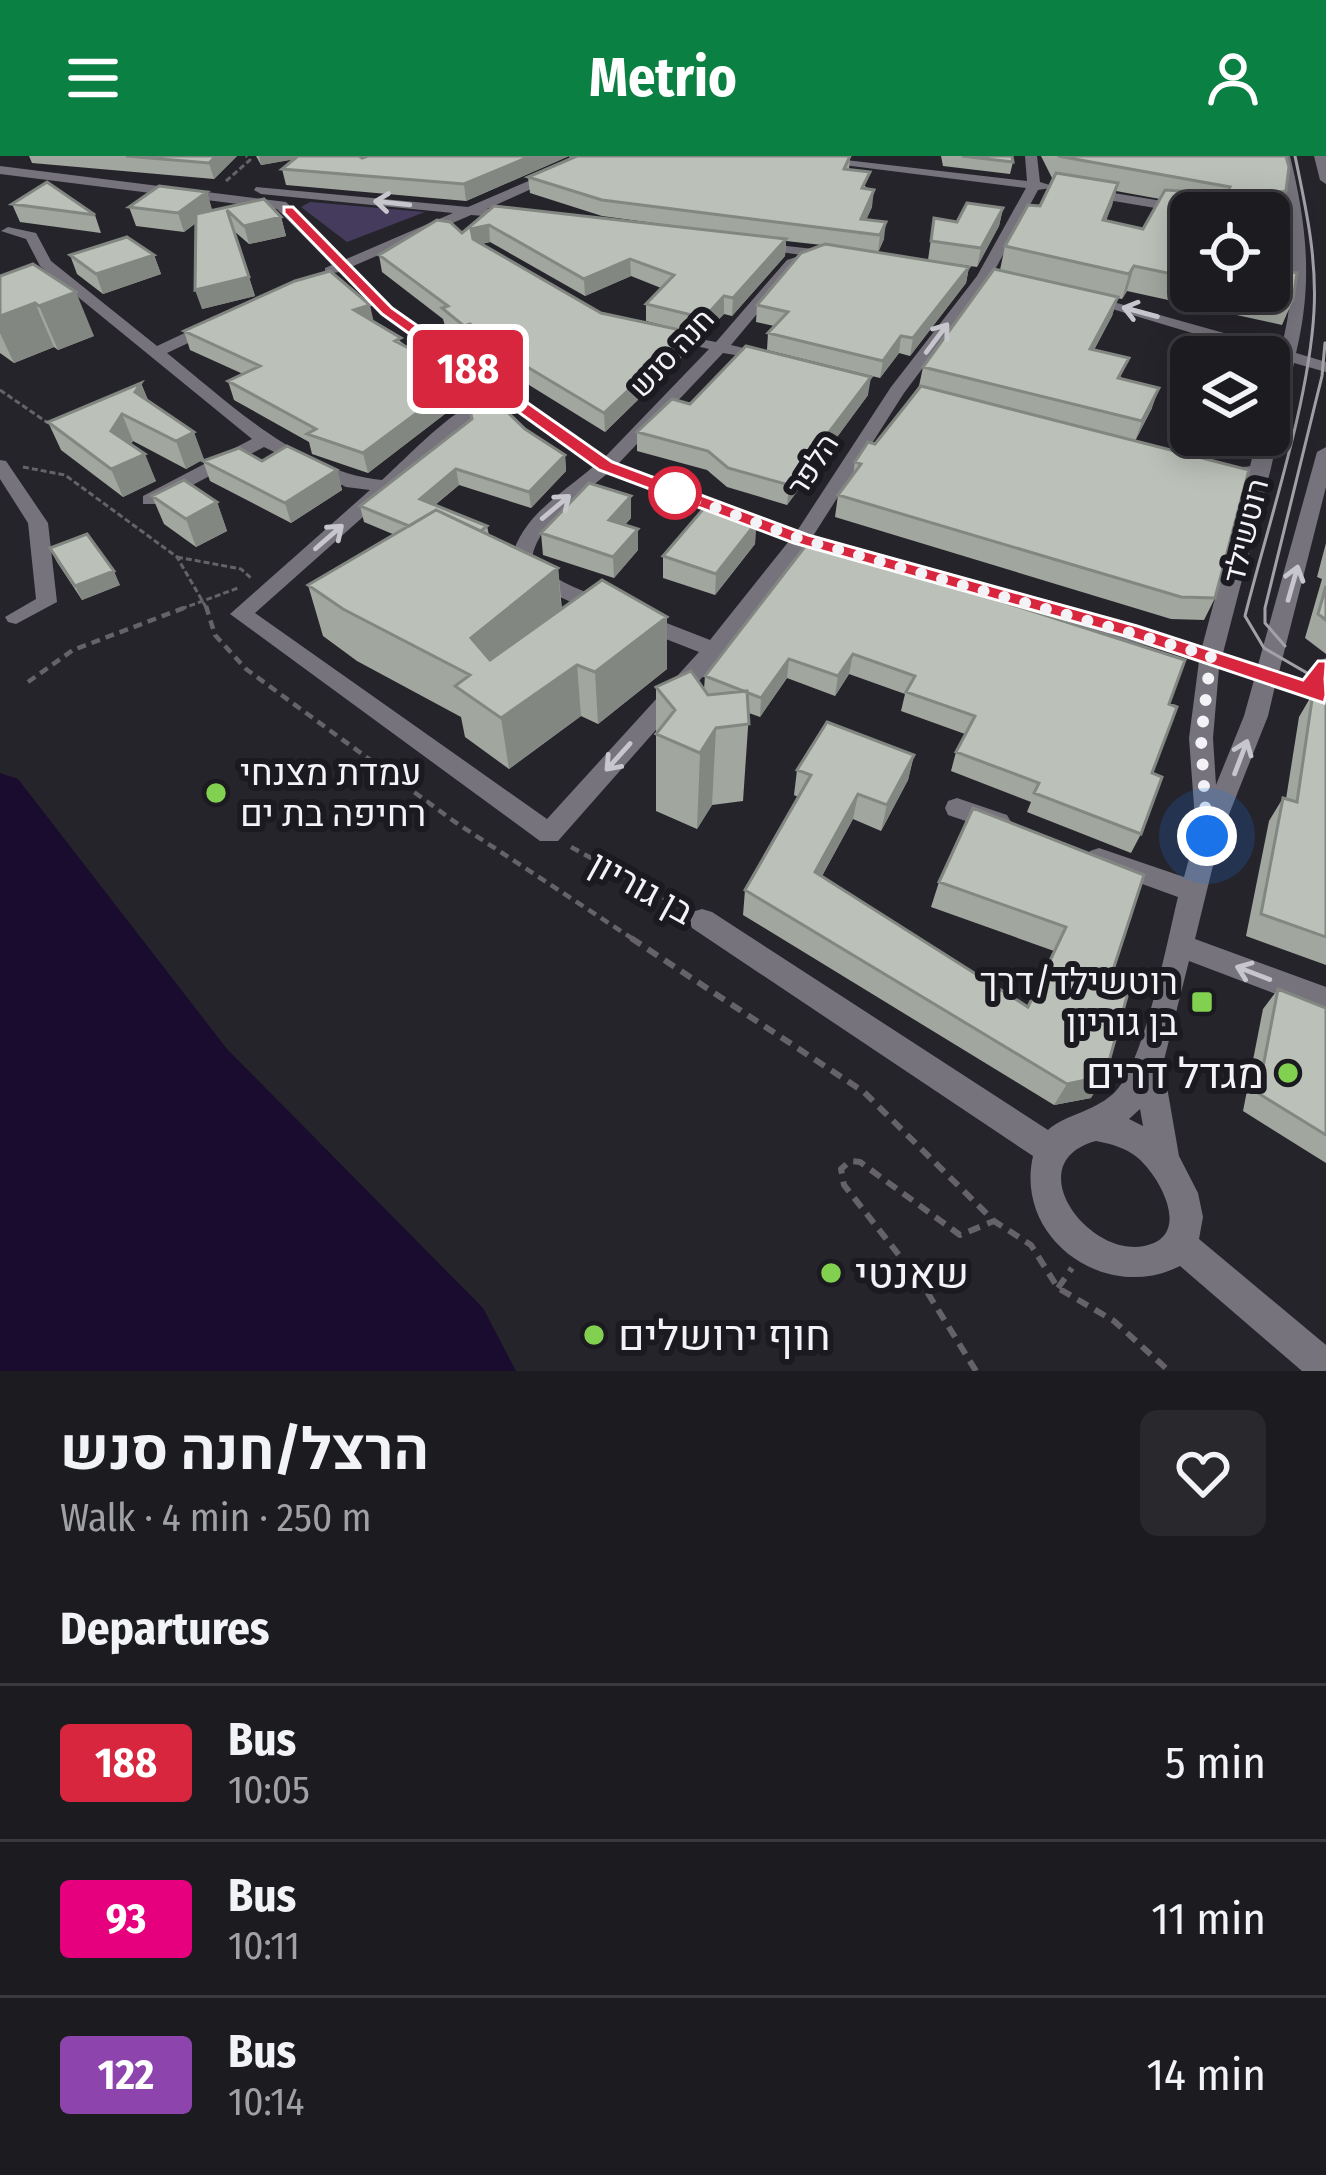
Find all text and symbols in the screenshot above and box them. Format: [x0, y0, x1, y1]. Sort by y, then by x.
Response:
icon: menu [60, 45, 126, 111]
icon: person [1200, 45, 1266, 111]
text: Metrio [589, 46, 737, 110]
one-way arrow [373, 191, 412, 214]
map controls [1170, 192, 1290, 456]
button: locate [1170, 192, 1290, 312]
one-way arrow [1122, 300, 1160, 322]
street label: חנה סנש [622, 301, 722, 405]
one-way arrow [924, 322, 950, 355]
line badge: 188 [399, 330, 537, 408]
button: layers [1170, 336, 1290, 456]
text: 188 [437, 344, 499, 394]
street label: הלפר [780, 427, 846, 503]
unlabelled marker [650, 468, 700, 518]
street label: רוטשילד [1216, 475, 1276, 587]
one-way arrow [540, 494, 572, 521]
one-way arrow [313, 523, 344, 551]
one-way arrow [1284, 565, 1306, 603]
one-way arrow [1231, 739, 1253, 776]
one-way arrow [605, 742, 632, 772]
place label: עמדת מצנחי רחיפה בת ים [240, 751, 426, 836]
marker: עמדת מצנחי רחיפה בת ים [203, 780, 229, 806]
your location [1177, 806, 1237, 866]
street label: בן גוריון [582, 842, 701, 934]
place label: רוטשילד/דרך בן גוריון [980, 960, 1178, 1045]
one-way arrow [1235, 960, 1272, 982]
marker: רוטשילד/דרך בן גוריון [1189, 989, 1215, 1015]
place label: מגדל דרים [1086, 1049, 1264, 1099]
marker: מגדל דרים [1275, 1060, 1301, 1086]
place label: שאנטי [855, 1249, 969, 1299]
marker: שאנטי [818, 1260, 844, 1286]
place label: חוף ירושלים [618, 1311, 831, 1361]
marker: חוף ירושלים [581, 1322, 607, 1348]
button: heart [1140, 1410, 1266, 1536]
text: הרצל/חנה סנש [60, 1416, 429, 1484]
text: Walk · 4 min · 250 m [60, 1495, 371, 1541]
text: Departures [60, 1602, 269, 1656]
text: Bus [228, 1713, 296, 1767]
text: 5 min [1165, 1736, 1266, 1790]
text: 188 [95, 1738, 157, 1788]
text: 10:05 [228, 1767, 310, 1813]
text: Bus [228, 1869, 296, 1923]
text: 11 min [1151, 1892, 1266, 1946]
text: 93 [106, 1894, 146, 1944]
text: 10:11 [228, 1923, 300, 1969]
text: Bus [228, 2025, 296, 2079]
text: 14 min [1146, 2048, 1266, 2102]
text: 122 [98, 2050, 154, 2100]
text: 10:14 [228, 2079, 304, 2125]

